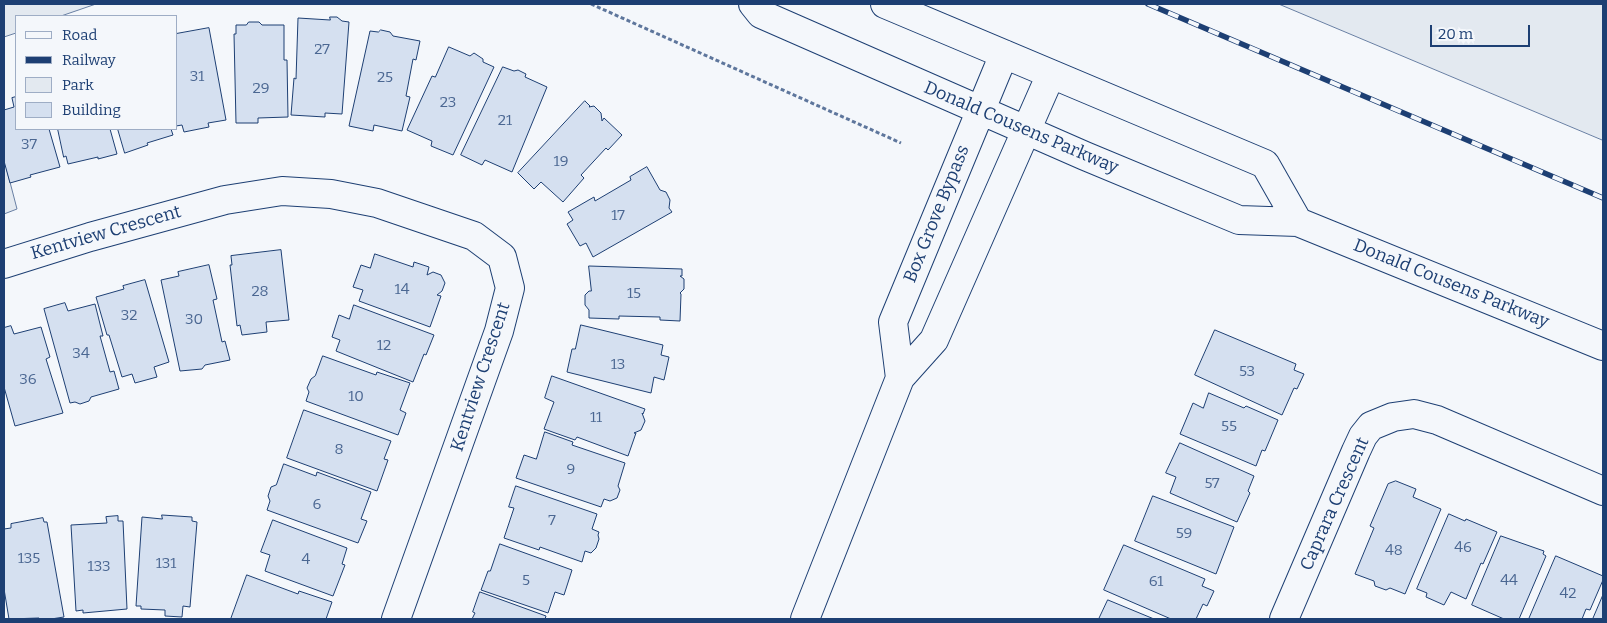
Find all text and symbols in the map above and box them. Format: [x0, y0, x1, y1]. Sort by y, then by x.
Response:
legend [15, 15, 178, 130]
scale bar [1432, 15, 1532, 47]
text: 20 m [1438, 25, 1473, 43]
text: Road [62, 26, 97, 44]
house number: 27 [314, 41, 330, 59]
text: Railway [62, 51, 116, 69]
house number: 31 [190, 68, 204, 86]
house number: 25 [377, 69, 393, 87]
text: Park [62, 76, 94, 94]
street label: Donald Cousens Parkway [921, 77, 1121, 179]
house number: 29 [253, 80, 269, 98]
house number: 23 [440, 94, 456, 112]
text: Building [62, 101, 121, 119]
house number: 21 [498, 112, 512, 130]
house number: 37 [21, 136, 37, 154]
street label: Box Grove Bypass [900, 142, 974, 286]
house number: 19 [554, 153, 568, 171]
street label: Kentview Crescent [28, 201, 184, 265]
house number: 17 [611, 207, 625, 225]
street label: Donald Cousens Parkway [1350, 235, 1552, 333]
house number: 14 [395, 281, 409, 299]
house number: 28 [251, 283, 269, 301]
house number: 15 [627, 285, 641, 303]
street label: Kentview Crescent [447, 300, 515, 454]
house number: 32 [121, 307, 137, 325]
house number: 30 [185, 311, 203, 329]
house number: 12 [377, 337, 391, 355]
house number: 34 [72, 345, 90, 363]
house number: 13 [611, 356, 625, 374]
house number: 53 [1239, 363, 1255, 381]
house number: 36 [19, 371, 37, 389]
house number: 10 [348, 388, 364, 406]
house number: 11 [590, 409, 602, 427]
house number: 55 [1221, 418, 1237, 436]
street label: Caprara Crescent [1296, 434, 1374, 574]
house number: 8 [334, 441, 344, 459]
house number: 9 [567, 461, 575, 479]
house number: 57 [1204, 475, 1220, 493]
house number: 6 [313, 496, 321, 514]
house number: 7 [548, 512, 556, 530]
house number: 59 [1176, 525, 1192, 543]
house number: 46 [1454, 539, 1472, 557]
house number: 48 [1385, 542, 1403, 560]
house number: 135 [18, 550, 40, 568]
house number: 4 [302, 551, 310, 569]
house number: 131 [156, 555, 176, 573]
house number: 133 [88, 558, 110, 576]
house number: 5 [522, 572, 530, 590]
house number: 44 [1500, 572, 1518, 590]
house number: 61 [1149, 573, 1163, 591]
house number: 42 [1560, 585, 1576, 603]

